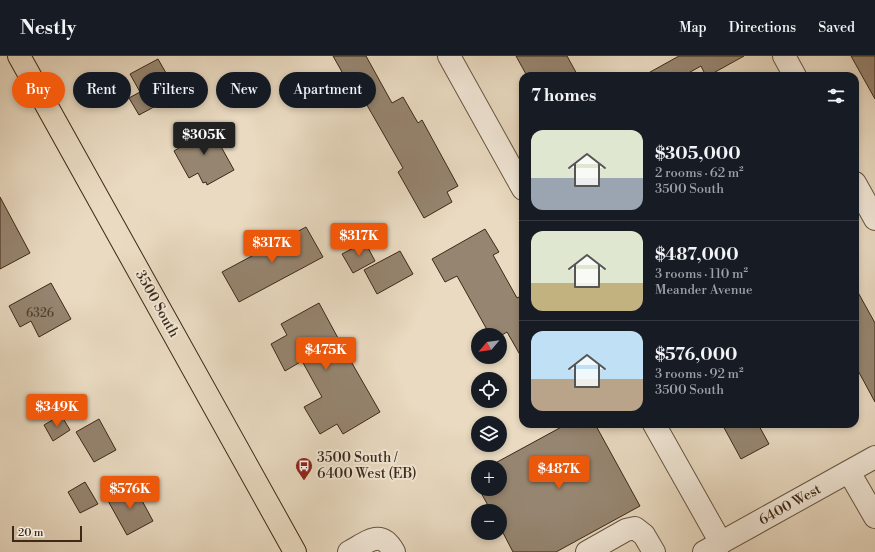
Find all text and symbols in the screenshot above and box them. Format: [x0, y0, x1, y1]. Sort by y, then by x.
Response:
text: Nestly [20, 16, 76, 40]
text: Map [679, 19, 707, 37]
text: Directions [729, 19, 796, 37]
text: Saved [818, 19, 855, 37]
chip: Buy [12, 72, 65, 108]
chip: Rent [73, 72, 131, 108]
chip: Filters [139, 72, 208, 108]
chip: New [216, 72, 271, 108]
chip: Apartment [279, 72, 376, 108]
text: 7 homes [531, 85, 596, 107]
icon: filters [825, 85, 847, 107]
pin: $305K [176, 122, 232, 156]
text: $305K [182, 127, 226, 143]
text: $305,000 [655, 143, 741, 165]
icon: home [563, 146, 611, 194]
text: 2 rooms · 62 m² [655, 165, 744, 181]
text: 3500 South [655, 181, 724, 197]
pin: $317K [331, 223, 387, 257]
text: $317K [340, 228, 378, 244]
pin: $317K [244, 230, 300, 264]
text: $317K [253, 235, 291, 251]
text: $487,000 [655, 244, 739, 266]
icon: home [563, 247, 611, 295]
text: 3 rooms · 110 m² [655, 266, 748, 282]
street label: 3500 South [131, 267, 183, 341]
text: Meander Avenue [655, 282, 752, 298]
house number: 6326 [26, 306, 54, 321]
north arrow [471, 328, 507, 364]
map controls [471, 328, 507, 540]
pin: $475K [298, 337, 354, 371]
text: $475K [305, 342, 347, 358]
text: $576,000 [655, 344, 737, 366]
icon: home [563, 347, 611, 395]
text: 3 rooms · 92 m² [655, 366, 743, 382]
button: locate [471, 372, 507, 408]
text: 3500 South [655, 382, 724, 398]
pin: $349K [29, 394, 85, 428]
text: $349K [35, 399, 79, 415]
button: layers [471, 416, 507, 452]
place label: 3500 South / 6400 West (EB) [317, 449, 417, 483]
bus stop icon: 3500 South / 6400 West (EB) [294, 456, 314, 481]
pin: $487K [531, 456, 587, 490]
button: + [471, 460, 507, 496]
text: $487K [538, 461, 580, 477]
pin: $576K [102, 476, 158, 510]
street label: 6400 West [756, 480, 824, 530]
text: $576K [109, 481, 151, 497]
button: − [471, 504, 507, 540]
scale bar [12, 524, 82, 543]
text: 20 m [18, 526, 43, 540]

